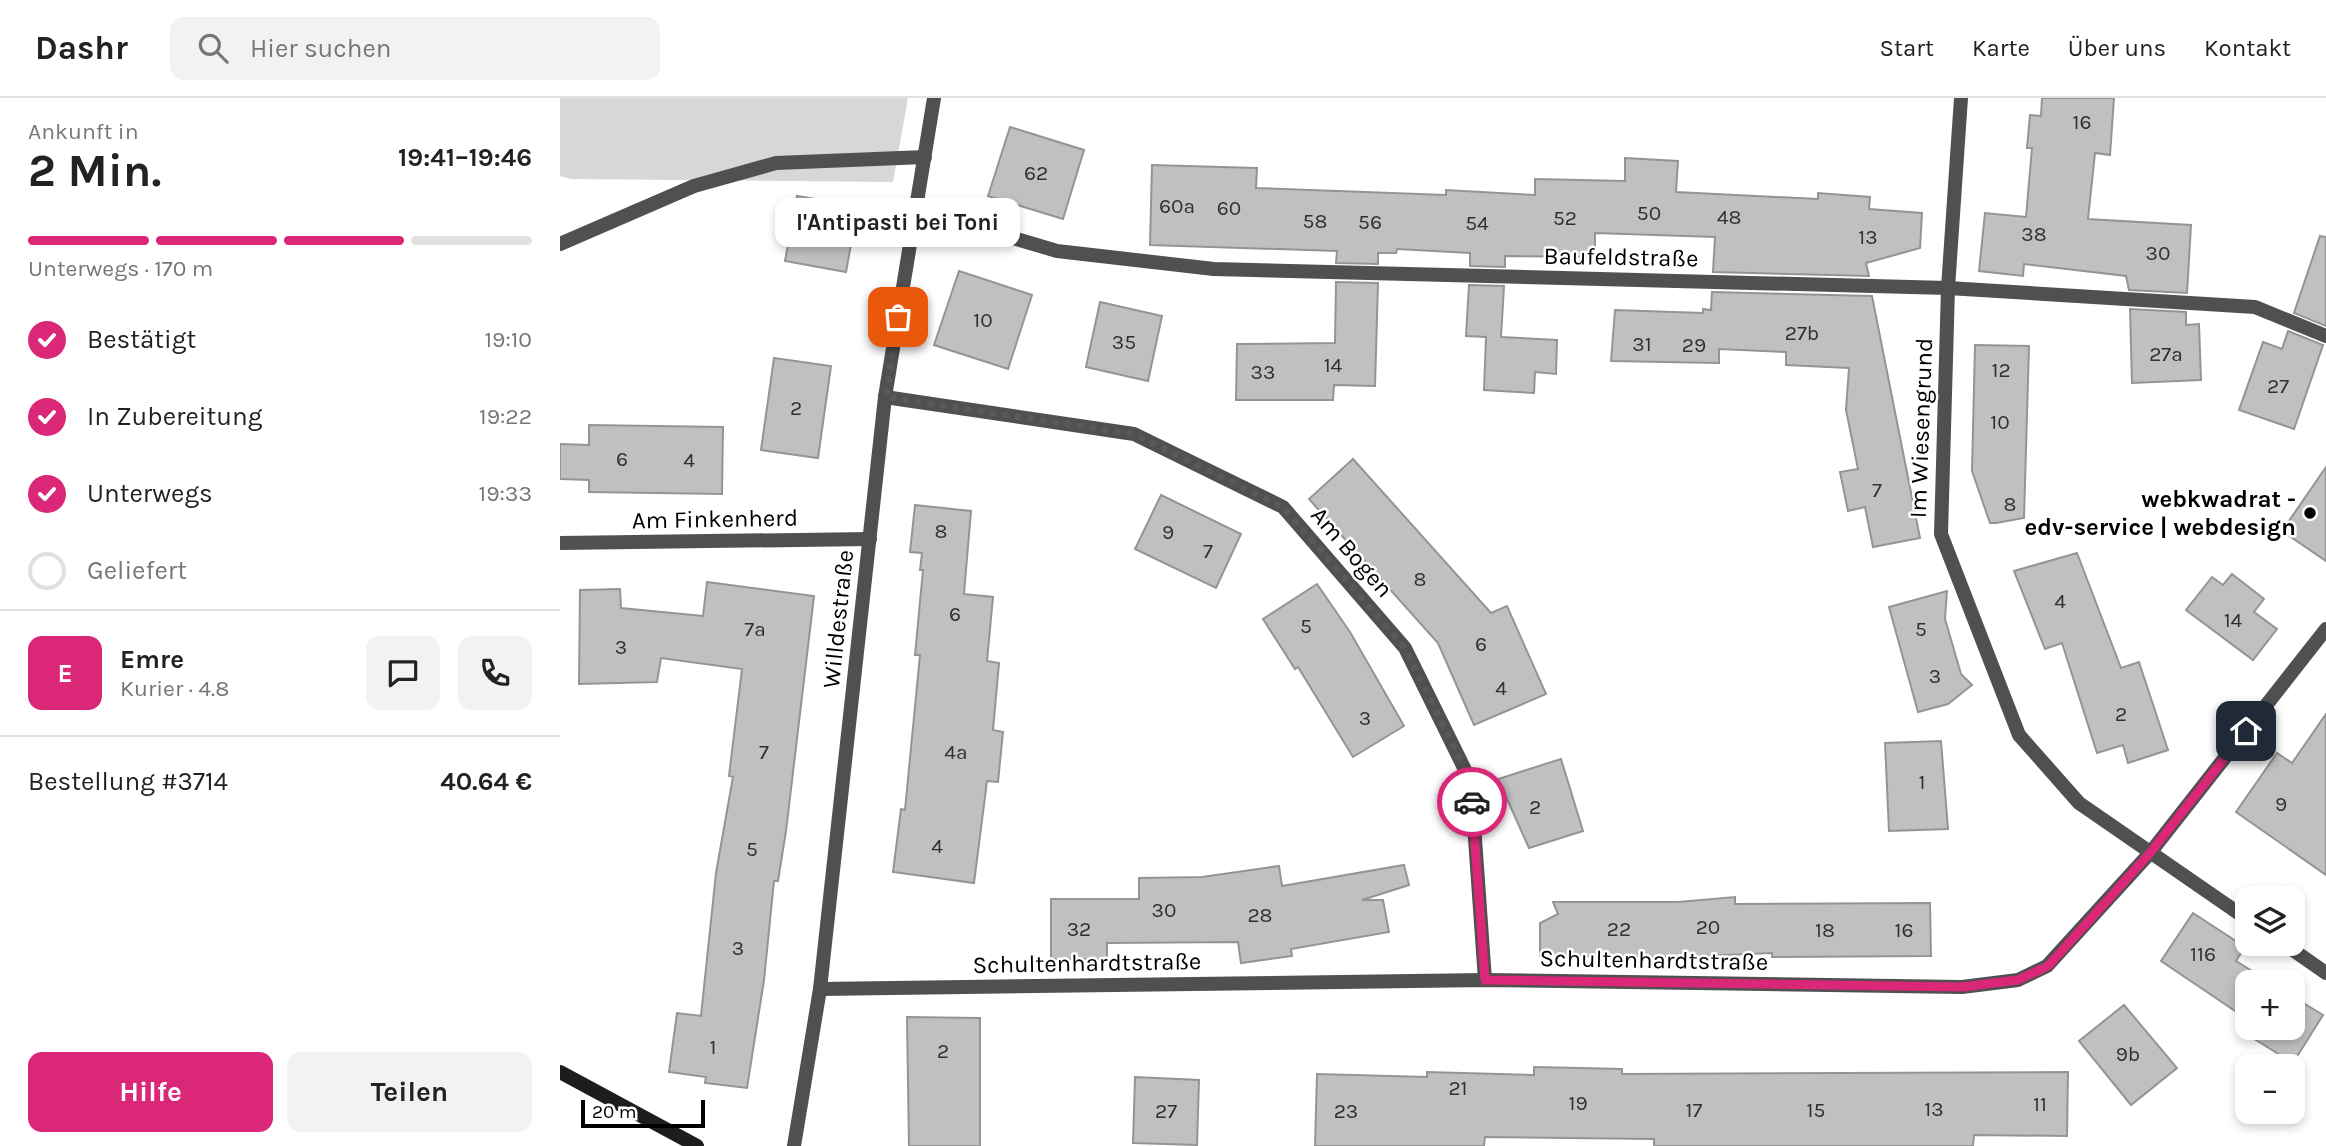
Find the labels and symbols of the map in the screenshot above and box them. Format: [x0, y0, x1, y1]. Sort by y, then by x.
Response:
house number: 16 [2073, 110, 2091, 134]
house number: 62 [1024, 161, 1048, 185]
house number: 60a [1159, 194, 1195, 218]
house number: 60 [1217, 196, 1241, 220]
callout: l'Antipasti bei Toni [776, 198, 1020, 247]
house number: 50 [1637, 201, 1661, 225]
house number: 48 [1717, 205, 1741, 229]
house number: 52 [1553, 206, 1577, 230]
house number: 58 [1303, 209, 1327, 233]
house number: 56 [1358, 210, 1382, 234]
house number: 54 [1465, 211, 1489, 235]
house number: 38 [2021, 222, 2047, 246]
house number: 13 [1858, 225, 1878, 249]
house number: 30 [2146, 241, 2170, 265]
street label: Baufeldstraße [1543, 242, 1699, 272]
pin [868, 287, 928, 347]
house number: 10 [973, 308, 993, 332]
house number: 27b [1785, 321, 1819, 345]
house number: 35 [1112, 330, 1136, 354]
house number: 31 [1632, 332, 1652, 356]
house number: 29 [1682, 333, 1706, 357]
street label: Im Wiesengrund [1904, 337, 1938, 519]
house number: 27a [2149, 342, 2183, 366]
house number: 14 [1324, 353, 1343, 377]
house number: 12 [1991, 358, 2011, 382]
house number: 33 [1251, 360, 1275, 384]
house number: 27 [2267, 374, 2289, 398]
house number: 2 [790, 396, 802, 420]
house number: 10 [1990, 410, 2010, 434]
house number: 6 [616, 447, 628, 471]
house number: 4 [683, 448, 695, 472]
house number: 7 [1872, 478, 1882, 502]
place label: webkwadrat - edv-service | webdesign [2025, 485, 2296, 541]
house number: 8 [2004, 492, 2016, 516]
street label: Am Bogen [1305, 501, 1399, 603]
street label: Am Finkenherd [632, 504, 798, 534]
marker: webkwadrat - edv-service | webdesign [2302, 505, 2318, 521]
house number: 8 [935, 519, 947, 543]
house number: 9 [1162, 520, 1174, 544]
house number: 7 [1203, 539, 1213, 563]
street label: Willdestraße [817, 548, 859, 690]
house number: 8 [1414, 567, 1426, 591]
house number: 4 [2054, 589, 2066, 613]
house number: 6 [949, 602, 961, 626]
house number: 14 [2224, 608, 2243, 632]
house number: 5 [1300, 614, 1312, 638]
house number: 7a [744, 617, 766, 641]
house number: 5 [1915, 617, 1927, 641]
house number: 6 [1475, 632, 1487, 656]
house number: 3 [615, 635, 627, 659]
house number: 3 [1929, 664, 1941, 688]
house number: 4 [1495, 676, 1507, 700]
pin [2216, 701, 2276, 761]
house number: 2 [2115, 702, 2127, 726]
house number: 3 [1359, 706, 1371, 730]
house number: 7 [759, 740, 769, 764]
house number: 4a [944, 740, 968, 764]
courier [1437, 767, 1507, 837]
house number: 1 [1919, 770, 1925, 794]
house number: 9 [2275, 792, 2287, 816]
house number: 2 [1529, 795, 1541, 819]
house number: 4 [931, 834, 943, 858]
house number: 5 [746, 837, 758, 861]
house number: 30 [1152, 898, 1176, 922]
house number: 28 [1247, 903, 1273, 927]
house number: 20 [1696, 915, 1720, 939]
house number: 32 [1067, 917, 1091, 941]
house number: 22 [1607, 917, 1631, 941]
house number: 18 [1815, 918, 1835, 942]
house number: 16 [1895, 918, 1913, 942]
house number: 3 [732, 936, 744, 960]
house number: 116 [2190, 942, 2216, 966]
street label: Schultenhardtstraße [1539, 944, 1769, 976]
street label: Schultenhardtstraße [972, 947, 1202, 979]
house number: 1 [710, 1035, 716, 1059]
house number: 2 [937, 1039, 949, 1063]
house number: 9b [2116, 1042, 2140, 1066]
house number: 21 [1448, 1076, 1468, 1100]
house number: 19 [1568, 1091, 1588, 1115]
house number: 11 [2033, 1092, 2047, 1116]
scale bar [581, 1097, 705, 1129]
house number: 13 [1924, 1097, 1944, 1121]
house number: 17 [1686, 1098, 1703, 1122]
house number: 15 [1807, 1098, 1825, 1122]
house number: 27 [1155, 1099, 1177, 1123]
house number: 23 [1334, 1099, 1358, 1123]

